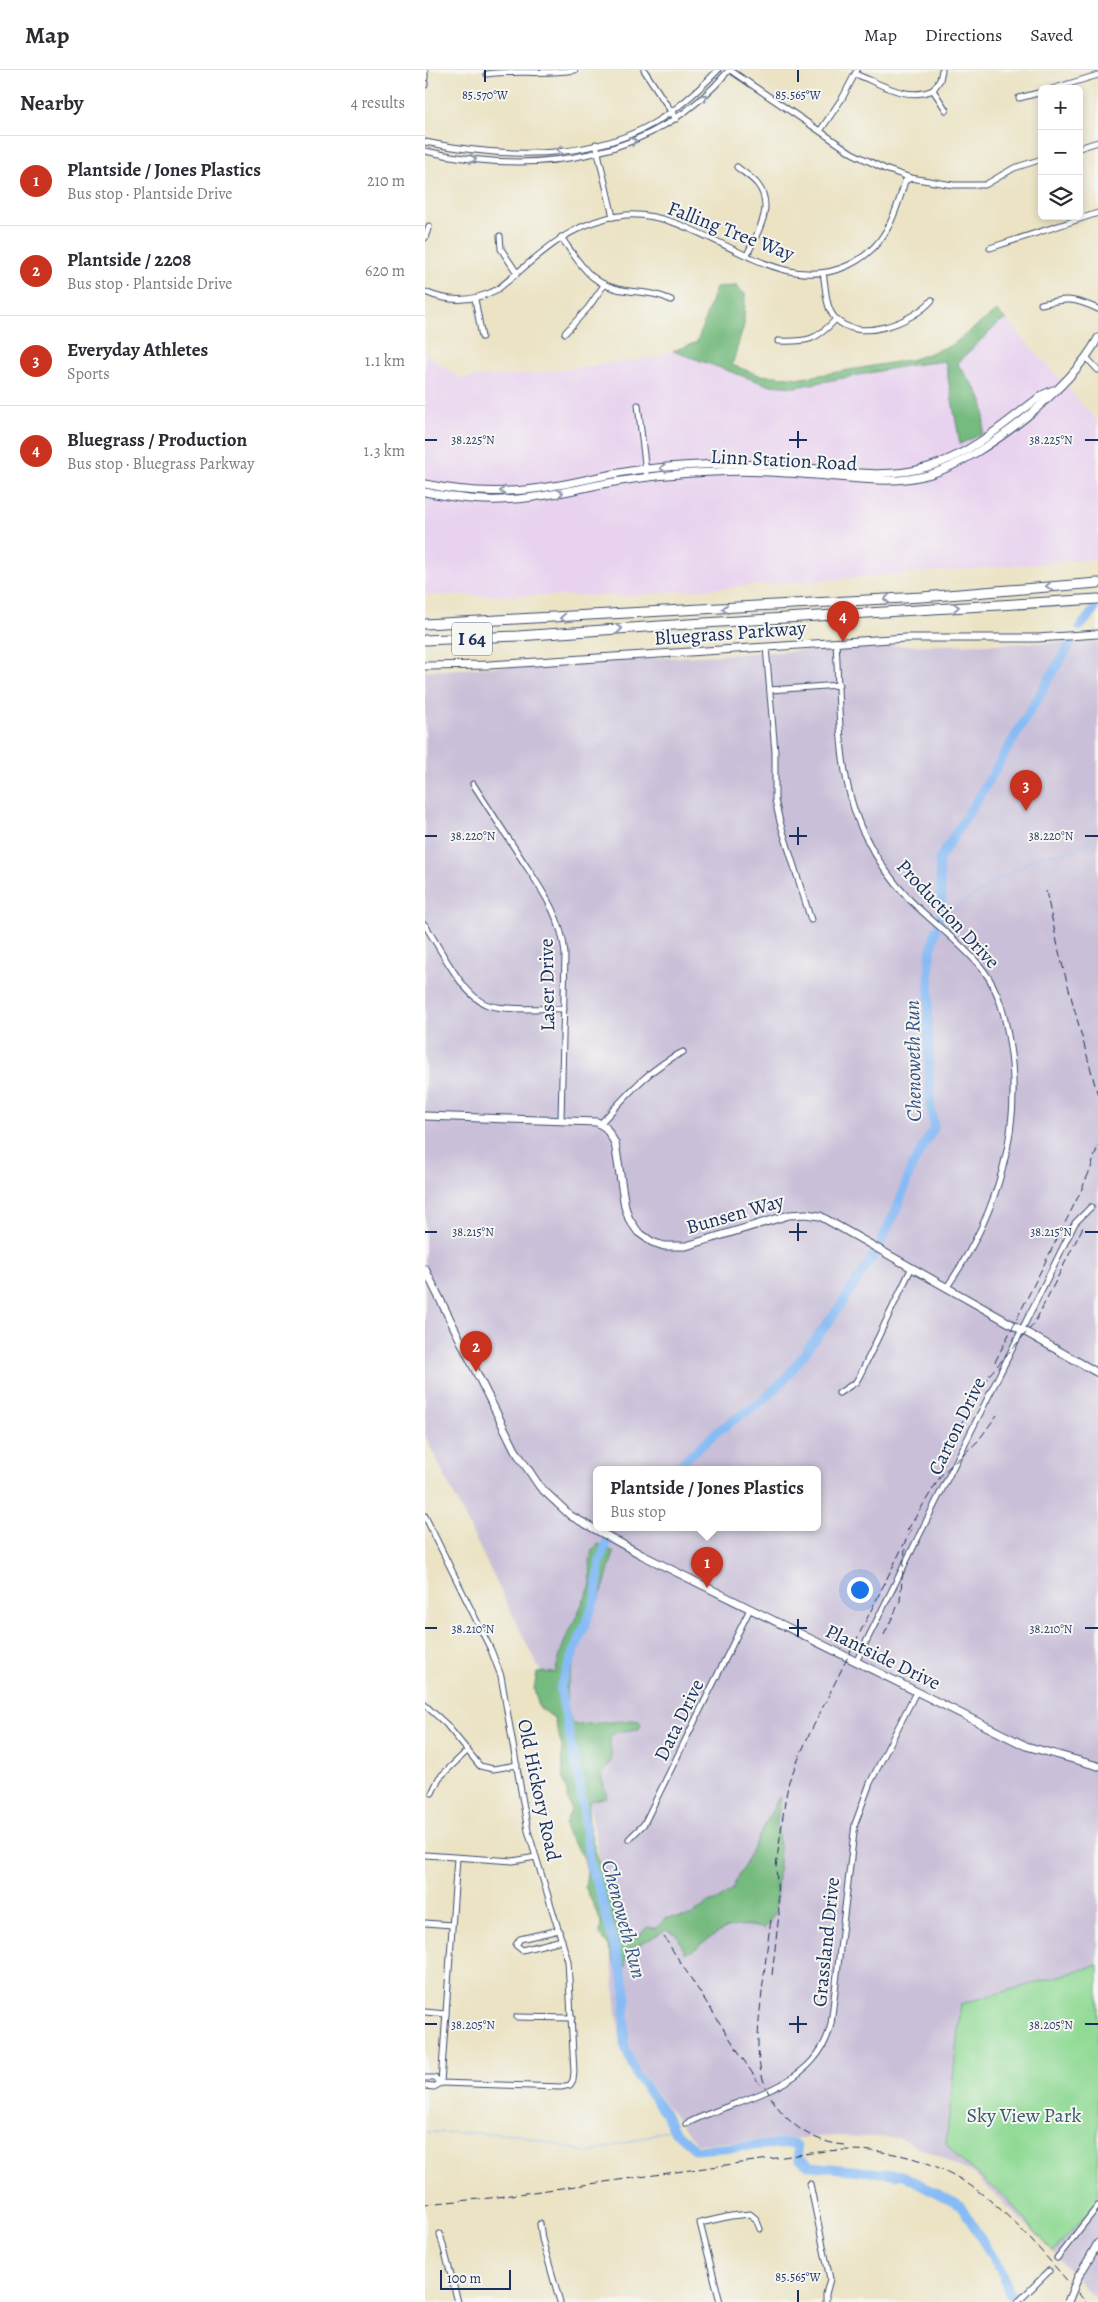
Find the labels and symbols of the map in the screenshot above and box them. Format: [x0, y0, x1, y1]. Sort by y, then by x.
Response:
text: 85.570°W [462, 87, 509, 103]
text: 85.565°W [775, 87, 821, 103]
one-way arrow [699, 94, 708, 103]
one-way arrow [628, 137, 637, 147]
one-way arrow [556, 144, 564, 155]
one-way arrow [469, 153, 477, 164]
street label: Falling Tree Way [664, 194, 799, 268]
text: 38.225°N [451, 432, 495, 448]
text: 38.225°N [1029, 432, 1073, 448]
street label: Linn Station Road [710, 443, 858, 477]
one-way arrow [659, 462, 667, 473]
one-way arrow [498, 485, 506, 496]
one-way arrow [556, 488, 565, 499]
one-way arrow [1045, 581, 1053, 592]
one-way arrow [883, 593, 891, 604]
pin: 4 [827, 601, 859, 642]
one-way arrow [952, 602, 960, 613]
one-way arrow [721, 603, 729, 614]
one-way arrow [559, 612, 567, 623]
street label: Bluegrass Parkway [653, 614, 808, 652]
road number: I 64 [452, 622, 492, 656]
one-way arrow [615, 624, 623, 635]
pin: 3 [1010, 770, 1042, 811]
text: 38.220°N [451, 828, 496, 844]
text: 38.220°N [1029, 828, 1074, 844]
street label: Production Drive [890, 853, 1006, 975]
street label: Laser Drive [533, 938, 561, 1032]
water label: Chenoweth Run [898, 1000, 928, 1122]
street label: Bunsen Way [683, 1187, 788, 1241]
text: 38.215°N [452, 1224, 494, 1240]
text: 38.215°N [1030, 1224, 1072, 1240]
pin: 2 [460, 1331, 492, 1372]
street label: Carton Drive [922, 1372, 992, 1480]
pin: 1 [691, 1547, 723, 1588]
your location [847, 1577, 873, 1603]
street label: Plantside Drive [821, 1617, 945, 1697]
text: 38.210°N [452, 1621, 495, 1637]
text: 38.210°N [1030, 1621, 1073, 1637]
street label: Data Drive [648, 1674, 710, 1766]
street label: Old Hickory Road [511, 1717, 567, 1864]
water label: Chenoweth Run [595, 1857, 653, 1981]
street label: Grassland Drive [806, 1876, 846, 2008]
text: 38.205°N [451, 2017, 495, 2033]
text: 38.205°N [1029, 2017, 1073, 2033]
park label: Sky View Park [967, 2102, 1081, 2129]
scale bar [440, 2267, 511, 2290]
text: 85.565°W [775, 2269, 821, 2285]

